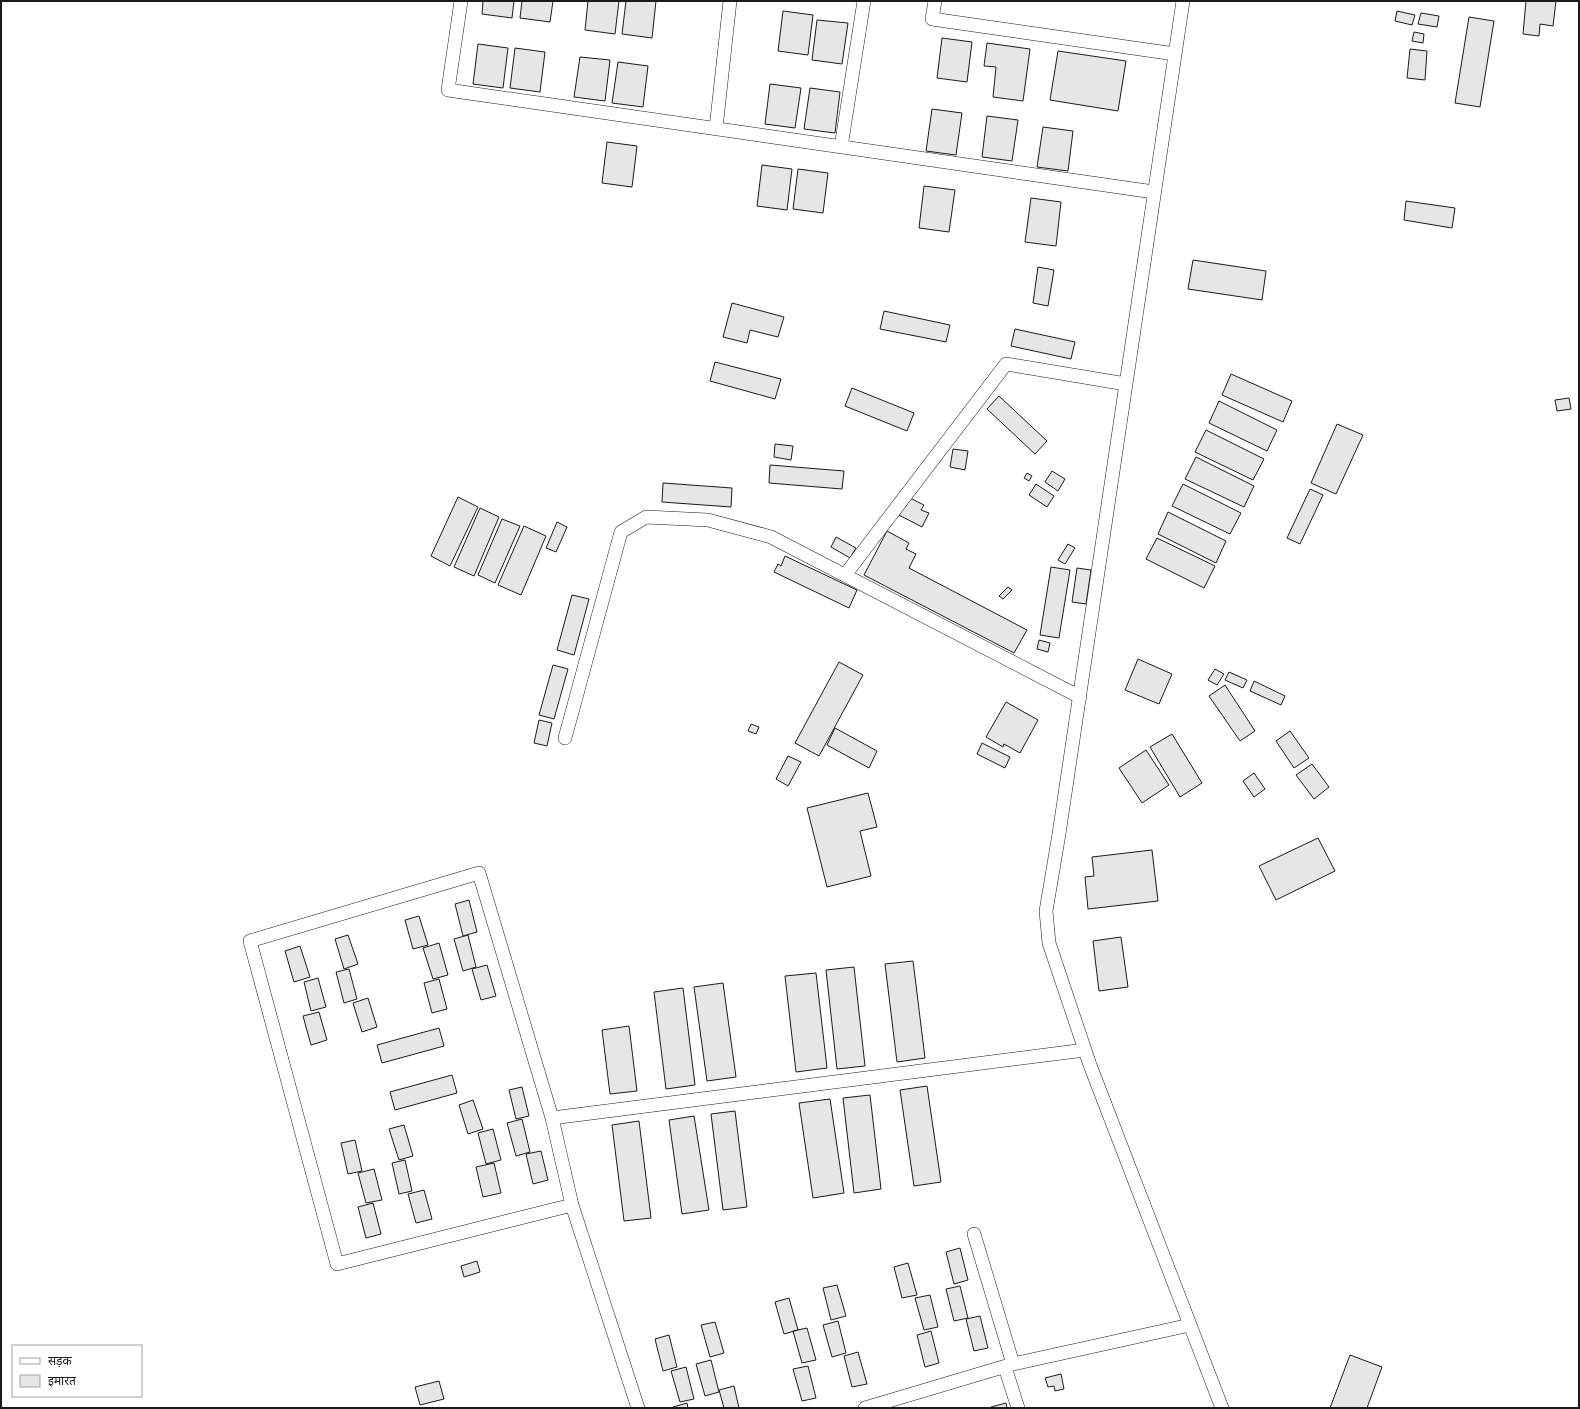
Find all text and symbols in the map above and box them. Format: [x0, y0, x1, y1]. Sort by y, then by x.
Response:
legend [12, 1345, 142, 1397]
text: सड़क [48, 1353, 73, 1368]
text: इमारत [48, 1373, 77, 1388]

